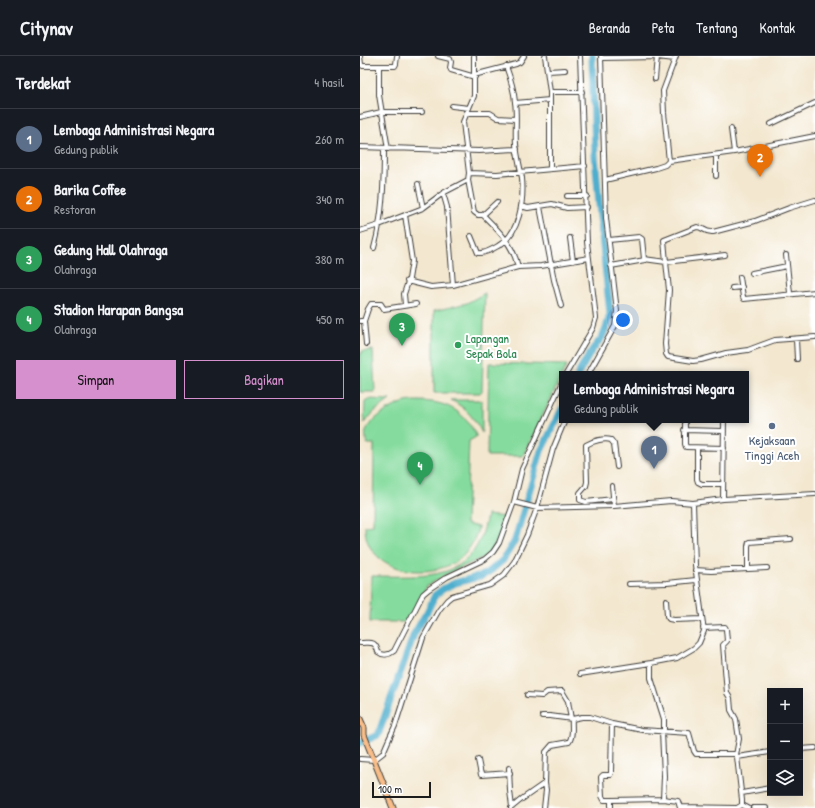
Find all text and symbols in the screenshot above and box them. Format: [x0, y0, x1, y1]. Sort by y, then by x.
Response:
text: Citynav [20, 15, 73, 41]
text: Beranda [589, 18, 630, 37]
text: Peta [652, 18, 674, 37]
text: Tentang [696, 18, 738, 37]
text: Kontak [760, 18, 795, 37]
text: Terdekat [16, 71, 70, 94]
text: 4 hasil [314, 73, 344, 91]
text: Lembaga Administrasi Negara [54, 119, 214, 140]
text: 1 [27, 130, 31, 148]
text: 260 m [315, 130, 344, 148]
text: Gedung publik [54, 140, 118, 158]
pin: 2 [747, 144, 773, 177]
text: Barika Coffee [54, 179, 126, 200]
text: 2 [26, 190, 32, 208]
text: 340 m [316, 190, 344, 208]
text: Restoran [54, 200, 96, 218]
text: Gedung Hall Olahraga [54, 239, 167, 260]
text: 3 [26, 250, 32, 268]
text: 380 m [315, 250, 344, 268]
text: Olahraga [54, 260, 96, 278]
text: Stadion Harapan Bangsa [54, 299, 183, 320]
text: 4 [27, 310, 31, 328]
text: 450 m [316, 310, 344, 328]
your location [613, 310, 633, 330]
pin: 3 [389, 313, 415, 346]
text: Olahraga [54, 320, 96, 338]
place label: Lapangan Sepak Bola [466, 329, 517, 362]
marker: Lapangan Sepak Bola [453, 340, 463, 350]
button: Simpan [16, 360, 176, 399]
button: Bagikan [184, 360, 344, 399]
popup [559, 371, 749, 423]
text: Lembaga Administrasi Negara [574, 378, 734, 399]
text: Gedung publik [574, 399, 638, 417]
marker: Kejaksaan Tinggi Aceh [767, 421, 777, 431]
place label: Kejaksaan Tinggi Aceh [745, 431, 800, 464]
pin: 1 [641, 436, 667, 469]
pin: 4 [407, 452, 433, 485]
map controls [767, 688, 803, 796]
button: + [767, 688, 803, 724]
button: − [767, 724, 803, 760]
button: layers [767, 760, 803, 796]
scale bar [372, 780, 431, 799]
text: 100 m [378, 782, 402, 796]

